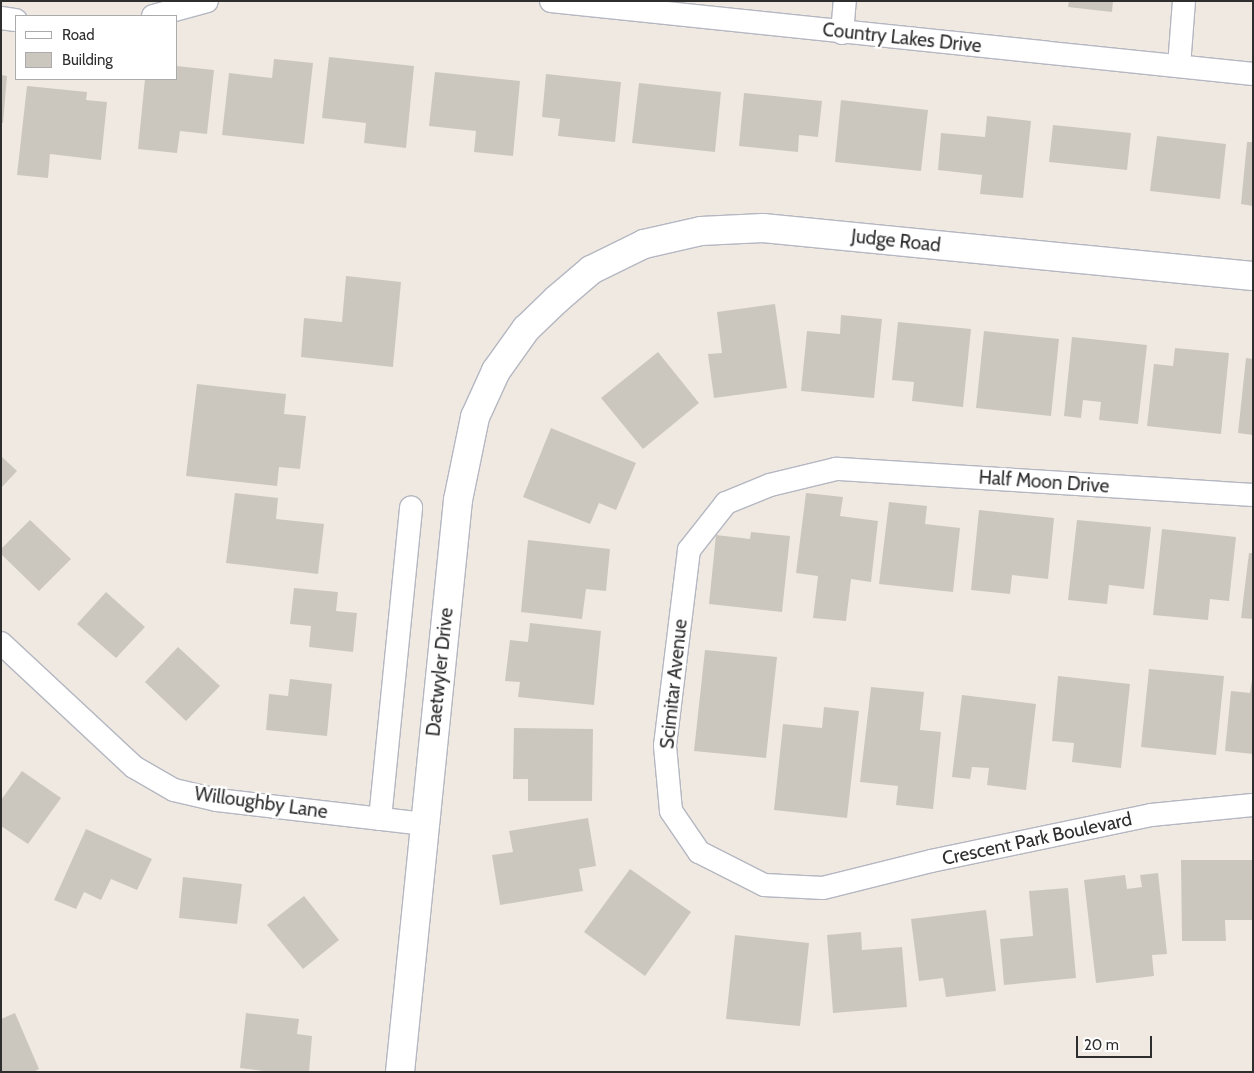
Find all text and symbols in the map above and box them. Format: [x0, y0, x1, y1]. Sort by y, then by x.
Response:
legend [15, 15, 178, 80]
street label: Country Lakes Drive [821, 18, 983, 58]
text: Road [62, 26, 95, 44]
text: Building [62, 51, 113, 69]
street label: Judge Road [850, 225, 942, 257]
street label: Half Moon Drive [978, 466, 1110, 498]
street label: Daetwyler Drive [422, 607, 458, 737]
street label: Scimitar Avenue [656, 618, 692, 750]
street label: Willoughby Lane [193, 782, 329, 824]
street label: Crescent Park Boulevard [940, 808, 1134, 870]
scale bar [1079, 1026, 1155, 1058]
text: 20 m [1084, 1036, 1119, 1054]

